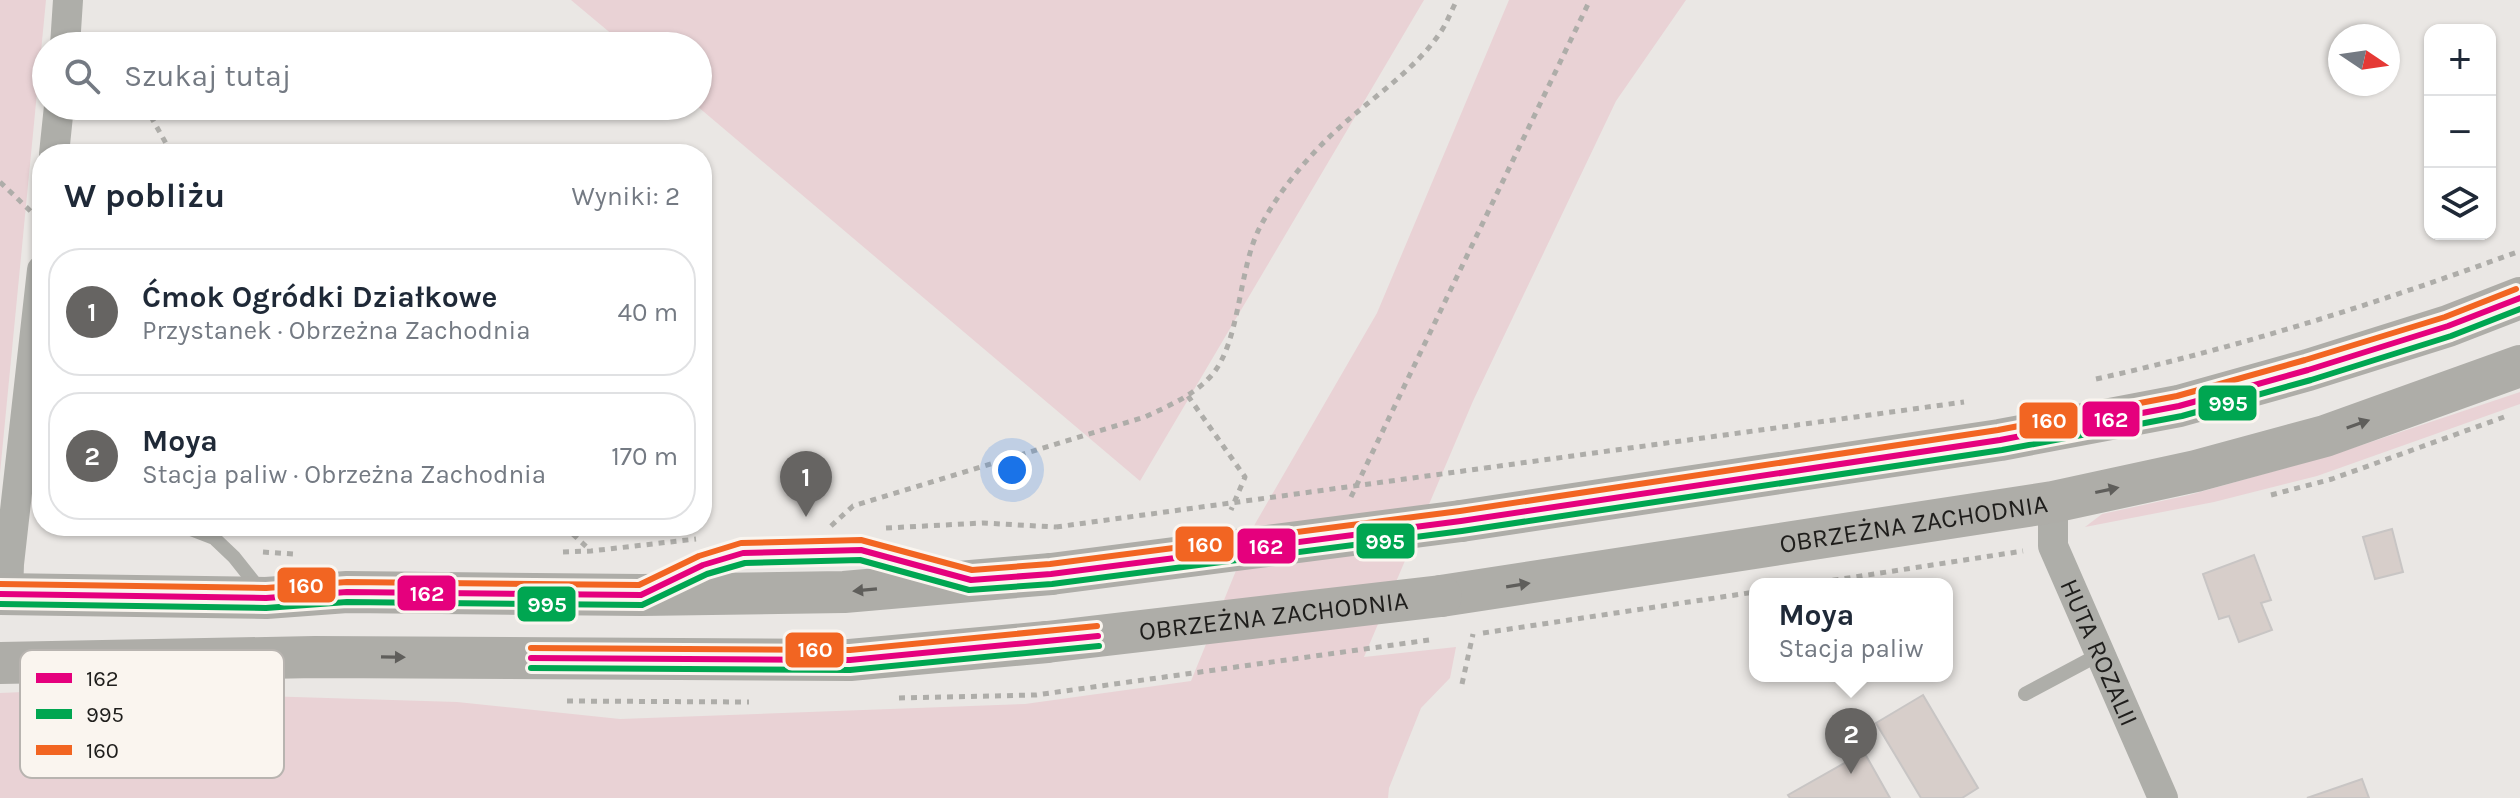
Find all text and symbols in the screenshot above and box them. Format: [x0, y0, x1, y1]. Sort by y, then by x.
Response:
north arrow [2328, 24, 2400, 96]
map controls [2424, 24, 2496, 240]
button: + [2424, 24, 2496, 96]
search box [32, 32, 712, 120]
icon: search [60, 54, 104, 98]
text: Szukaj tutaj [124, 58, 291, 94]
button: − [2424, 96, 2496, 168]
button: layers [2424, 168, 2496, 240]
text: W pobliżu [64, 176, 225, 216]
text: Wyniki: 2 [572, 181, 680, 212]
text: Ćmok Ogródki Działkowe [142, 279, 497, 315]
text: 1 [87, 297, 97, 328]
text: 40 m [618, 297, 678, 328]
text: Przystanek · Obrzeżna Zachodnia [142, 315, 531, 346]
line badge: 995 [2197, 384, 2258, 422]
text: 995 [2208, 391, 2248, 417]
line badge: 162 [2081, 400, 2141, 438]
line badge: 160 [2018, 401, 2079, 440]
text: 162 [2094, 407, 2128, 433]
text: 160 [2031, 408, 2067, 434]
one-way arrow [2346, 417, 2370, 430]
text: Moya [142, 423, 218, 459]
text: 2 [84, 441, 100, 472]
text: 170 m [611, 441, 678, 472]
your location [992, 450, 1032, 490]
pin: 1 [780, 451, 832, 517]
text: Stacja paliw · Obrzeżna Zachodnia [142, 459, 546, 490]
one-way arrow [2095, 483, 2120, 496]
street label: OBRZEŻNA ZACHODNIA [1777, 488, 2050, 559]
line badge: 995 [1355, 522, 1416, 560]
line badge: 160 [1174, 525, 1235, 563]
line badge: 162 [1236, 527, 1297, 565]
text: 995 [1365, 529, 1405, 555]
text: 160 [1187, 532, 1223, 558]
text: 162 [1249, 534, 1283, 560]
line badge: 160 [276, 566, 337, 604]
text: 160 [288, 573, 324, 599]
line badge: 162 [396, 574, 457, 612]
street label: HUTA ROZALII [2054, 574, 2145, 731]
one-way arrow [1506, 578, 1531, 590]
popup [1749, 578, 1953, 682]
text: 162 [410, 581, 444, 607]
one-way arrow [853, 583, 878, 596]
street label: OBRZEŻNA ZACHODNIA [1137, 584, 1410, 647]
line badge: 995 [516, 585, 577, 623]
text: 995 [527, 592, 567, 618]
text: Moya [1778, 597, 1854, 633]
line badge: 160 [784, 631, 845, 669]
text: Stacja paliw [1778, 633, 1924, 664]
text: 160 [797, 637, 833, 663]
legend [20, 650, 284, 778]
one-way arrow [381, 651, 406, 663]
text: 162 [86, 666, 119, 692]
text: 995 [86, 702, 124, 728]
pin: 2 [1825, 708, 1877, 774]
text: 160 [86, 738, 119, 764]

